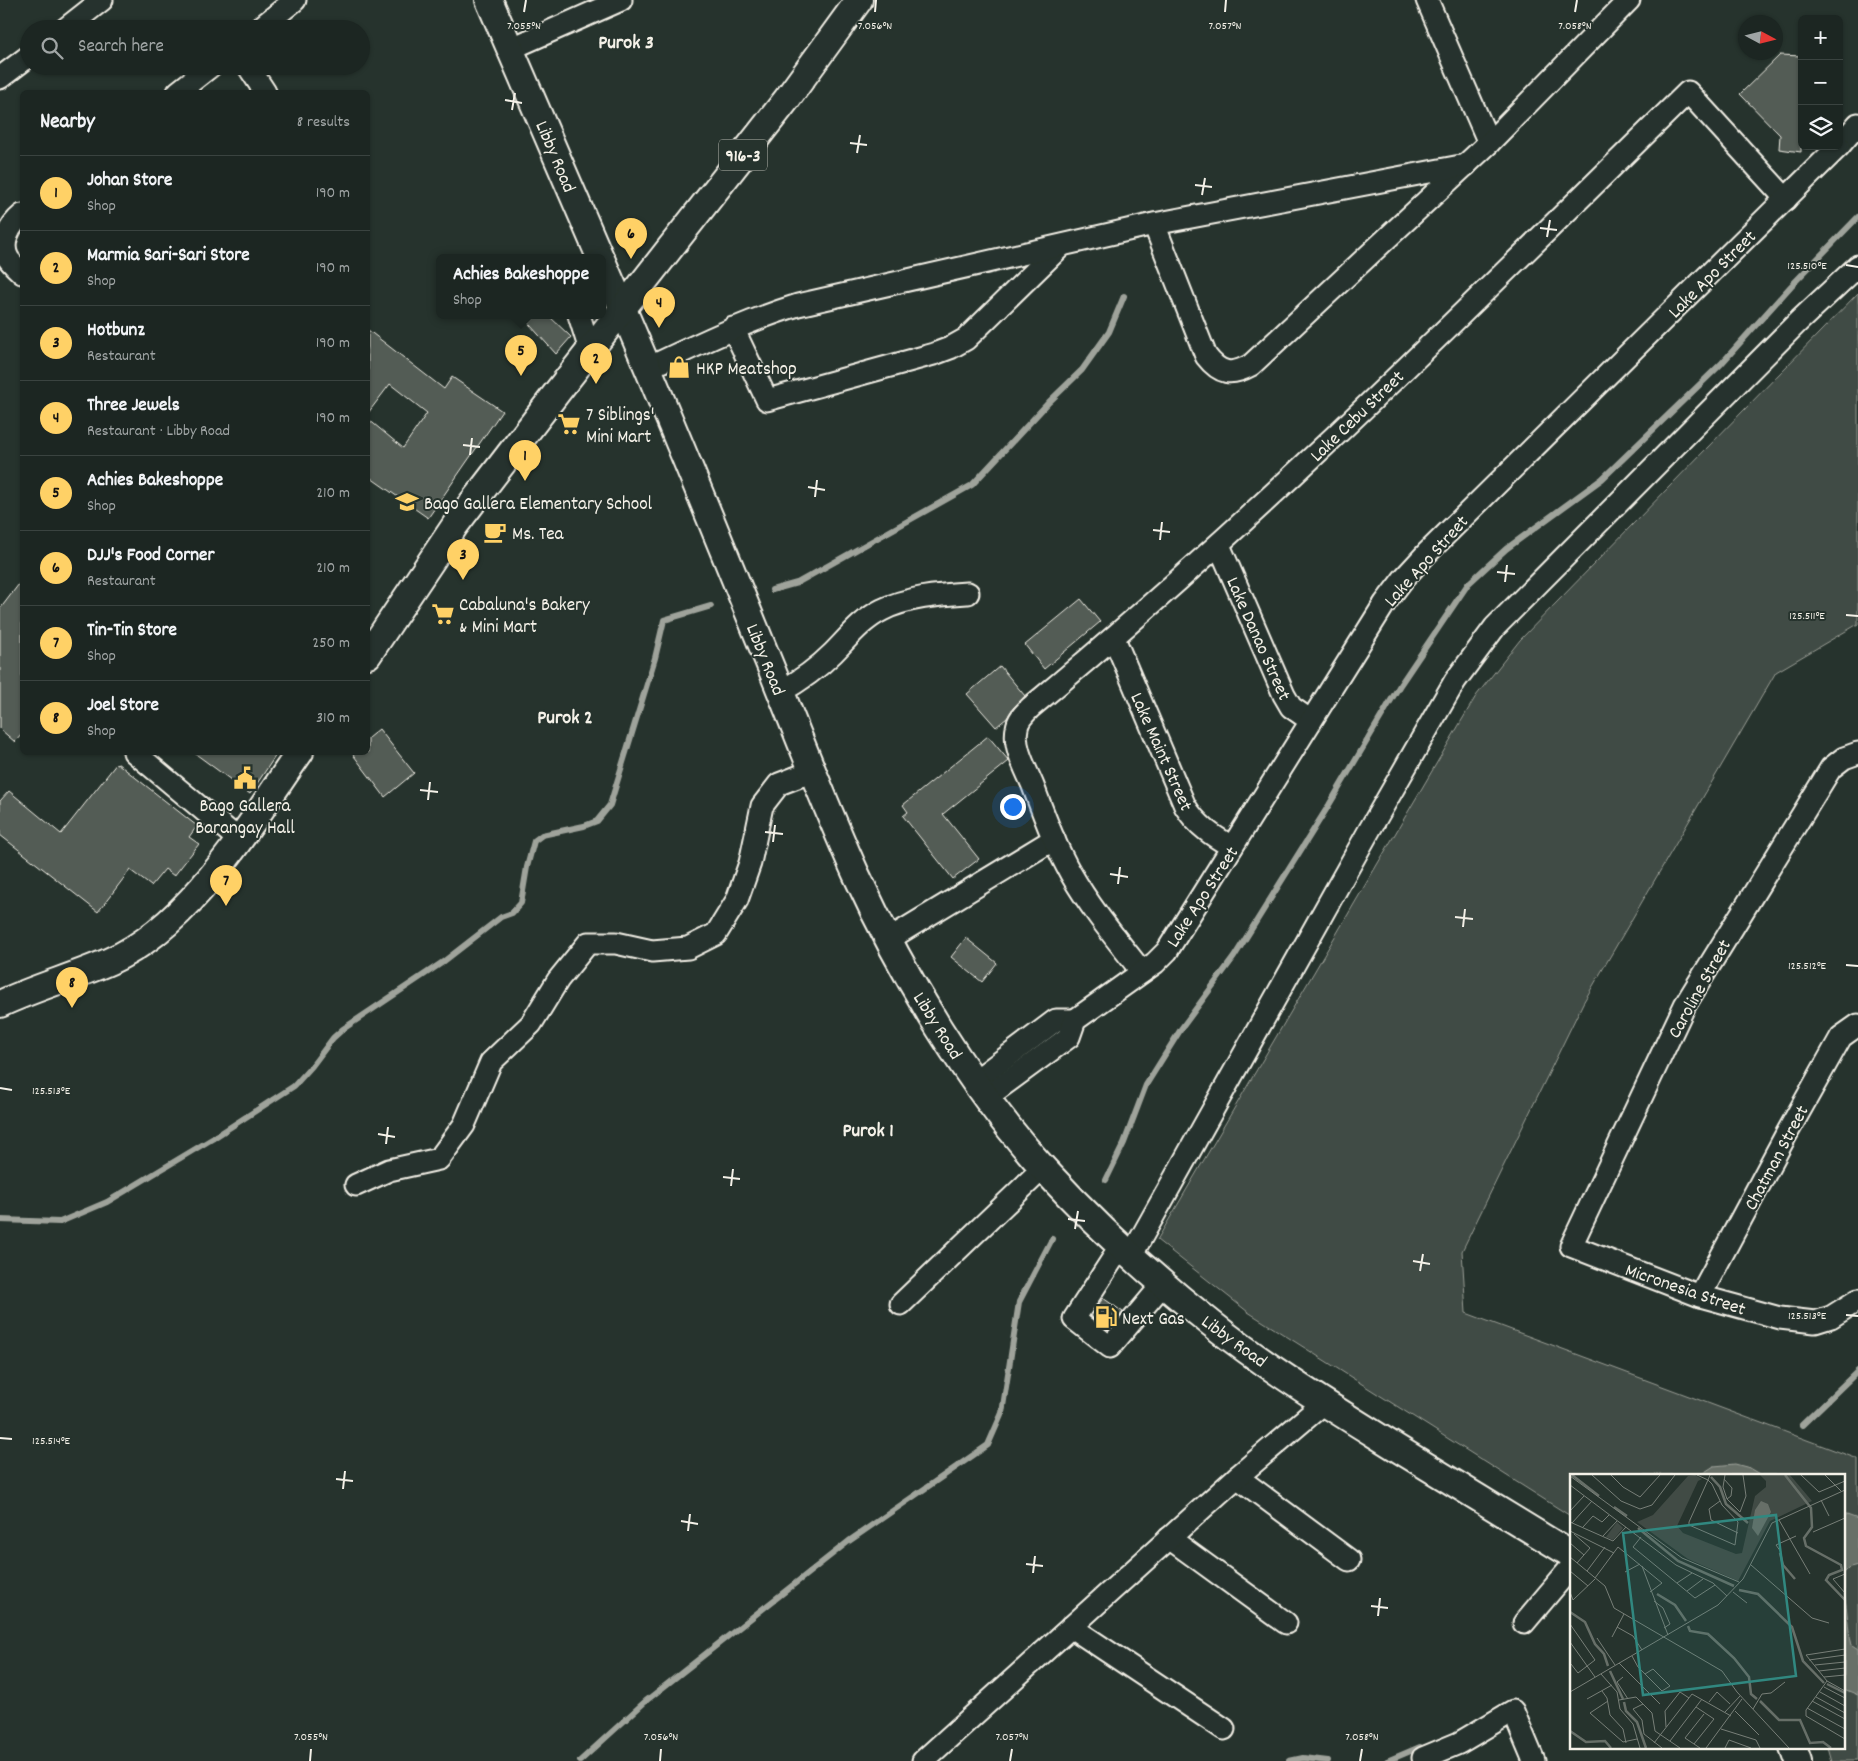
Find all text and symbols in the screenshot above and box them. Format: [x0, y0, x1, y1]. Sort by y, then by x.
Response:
north arrow [1738, 15, 1783, 60]
map controls [1798, 15, 1843, 150]
button: + [1798, 15, 1843, 60]
text: 7.055°N [507, 18, 541, 35]
text: 7.056°N [858, 18, 892, 35]
text: 7.057°N [1208, 18, 1242, 35]
text: 7.058°N [1558, 18, 1592, 35]
search box [20, 20, 370, 75]
district label: Purok 3 [598, 30, 654, 58]
icon: search [38, 34, 66, 62]
text: Search here [78, 34, 164, 61]
button: − [1798, 60, 1843, 105]
button: layers [1798, 105, 1843, 150]
text: Nearby [40, 108, 95, 138]
text: 8 results [297, 111, 350, 134]
street label: Libby Road [527, 117, 581, 197]
road number: 916-3 [719, 140, 767, 170]
text: Johan Store [87, 168, 172, 195]
text: 1 [54, 182, 58, 205]
text: 190 m [316, 182, 350, 205]
text: Shop [87, 195, 116, 218]
pin: 6 [615, 218, 647, 259]
street label: Lake Apo Street [1663, 225, 1764, 326]
text: Marmia Sari-Sari Store [87, 243, 250, 270]
popup [436, 254, 606, 319]
text: 2 [53, 257, 60, 280]
text: 190 m [316, 257, 350, 280]
text: 125.510°E [1787, 258, 1827, 275]
text: Achies Bakeshoppe [453, 262, 589, 289]
text: Shop [87, 270, 116, 293]
pin: 4 [643, 287, 675, 328]
text: Shop [453, 289, 482, 312]
text: Hotbunz [87, 318, 145, 345]
text: 3 [52, 332, 60, 355]
text: 190 m [316, 332, 350, 355]
pin: 5 [505, 335, 537, 376]
pin: 2 [580, 343, 612, 384]
text: Restaurant [87, 345, 156, 368]
shop icon: HKP Meatshop [666, 354, 692, 380]
place label: HKP Meatshop [696, 357, 797, 384]
street label: Lake Cebu Street [1305, 365, 1412, 470]
text: Three Jewels [87, 393, 180, 420]
place label: 7 Siblings' Mini Mart [586, 403, 655, 452]
text: 4 [53, 407, 59, 430]
text: 190 m [316, 407, 350, 430]
supermarket icon: 7 Siblings' Mini Mart [556, 411, 582, 437]
text: Restaurant · Libby Road [87, 420, 230, 443]
pin: 1 [509, 440, 541, 481]
text: Achies Bakeshoppe [87, 468, 223, 495]
text: 5 [52, 482, 60, 505]
text: 210 m [316, 482, 350, 505]
school or university icon: Bago Gallera Elementary School [394, 489, 420, 515]
place label: Bago Gallera Elementary School [424, 492, 653, 519]
text: Shop [87, 495, 116, 518]
street label: Lake Apo Street [1379, 510, 1476, 614]
cafe icon: Ms. Tea [482, 519, 508, 545]
place label: Ms. Tea [512, 522, 565, 549]
pin: 3 [447, 539, 479, 580]
text: DJJ's Food Corner [87, 543, 214, 570]
text: 6 [52, 557, 60, 580]
text: 210 m [316, 557, 350, 580]
text: Restaurant [87, 570, 156, 593]
street label: Lake Danao Street [1218, 573, 1296, 705]
place label: Cabaluna's Bakery & Mini Mart [459, 593, 590, 642]
supermarket icon: Cabaluna's Bakery & Mini Mart [430, 601, 456, 627]
text: 125.511°E [1789, 608, 1825, 625]
text: Tin-Tin Store [87, 618, 177, 645]
street label: Libby Road [737, 620, 790, 700]
text: 7 [53, 632, 59, 655]
text: 250 m [312, 632, 350, 655]
text: Shop [87, 645, 116, 668]
street label: Lake Maint Street [1122, 689, 1198, 816]
text: Joel Store [87, 693, 159, 720]
district label: Purok 2 [537, 705, 593, 733]
text: 8 [53, 707, 59, 730]
text: 310 m [316, 707, 350, 730]
text: Shop [87, 720, 116, 743]
public building icon: Bago Gallera Barangay Hall [232, 765, 258, 791]
place label: Bago Gallera Barangay Hall [195, 794, 295, 843]
your location [1000, 794, 1026, 820]
street label: Lake Apo Street [1161, 842, 1247, 954]
pin: 7 [210, 865, 242, 906]
street label: Caroline Street [1663, 935, 1739, 1044]
text: 125.512°E [1788, 958, 1827, 975]
pin: 8 [56, 967, 88, 1008]
street label: Libby Road [905, 988, 967, 1066]
text: 125.513°E [32, 1083, 71, 1100]
street label: Chatman Street [1739, 1101, 1817, 1216]
district label: Purok 1 [842, 1118, 894, 1146]
street label: Micronesia Street [1621, 1258, 1749, 1325]
fuel station icon: Next Gas [1093, 1304, 1119, 1330]
place label: Next Gas [1122, 1307, 1185, 1334]
text: 125.513°E [1788, 1308, 1827, 1325]
street label: Libby Road [1195, 1310, 1271, 1376]
text: 125.514°E [32, 1433, 70, 1450]
inset map [1570, 1474, 1846, 1748]
text: 7.055°N [294, 1729, 328, 1746]
text: 7.056°N [644, 1729, 678, 1746]
text: 7.057°N [995, 1729, 1029, 1746]
text: 7.058°N [1345, 1729, 1379, 1746]

